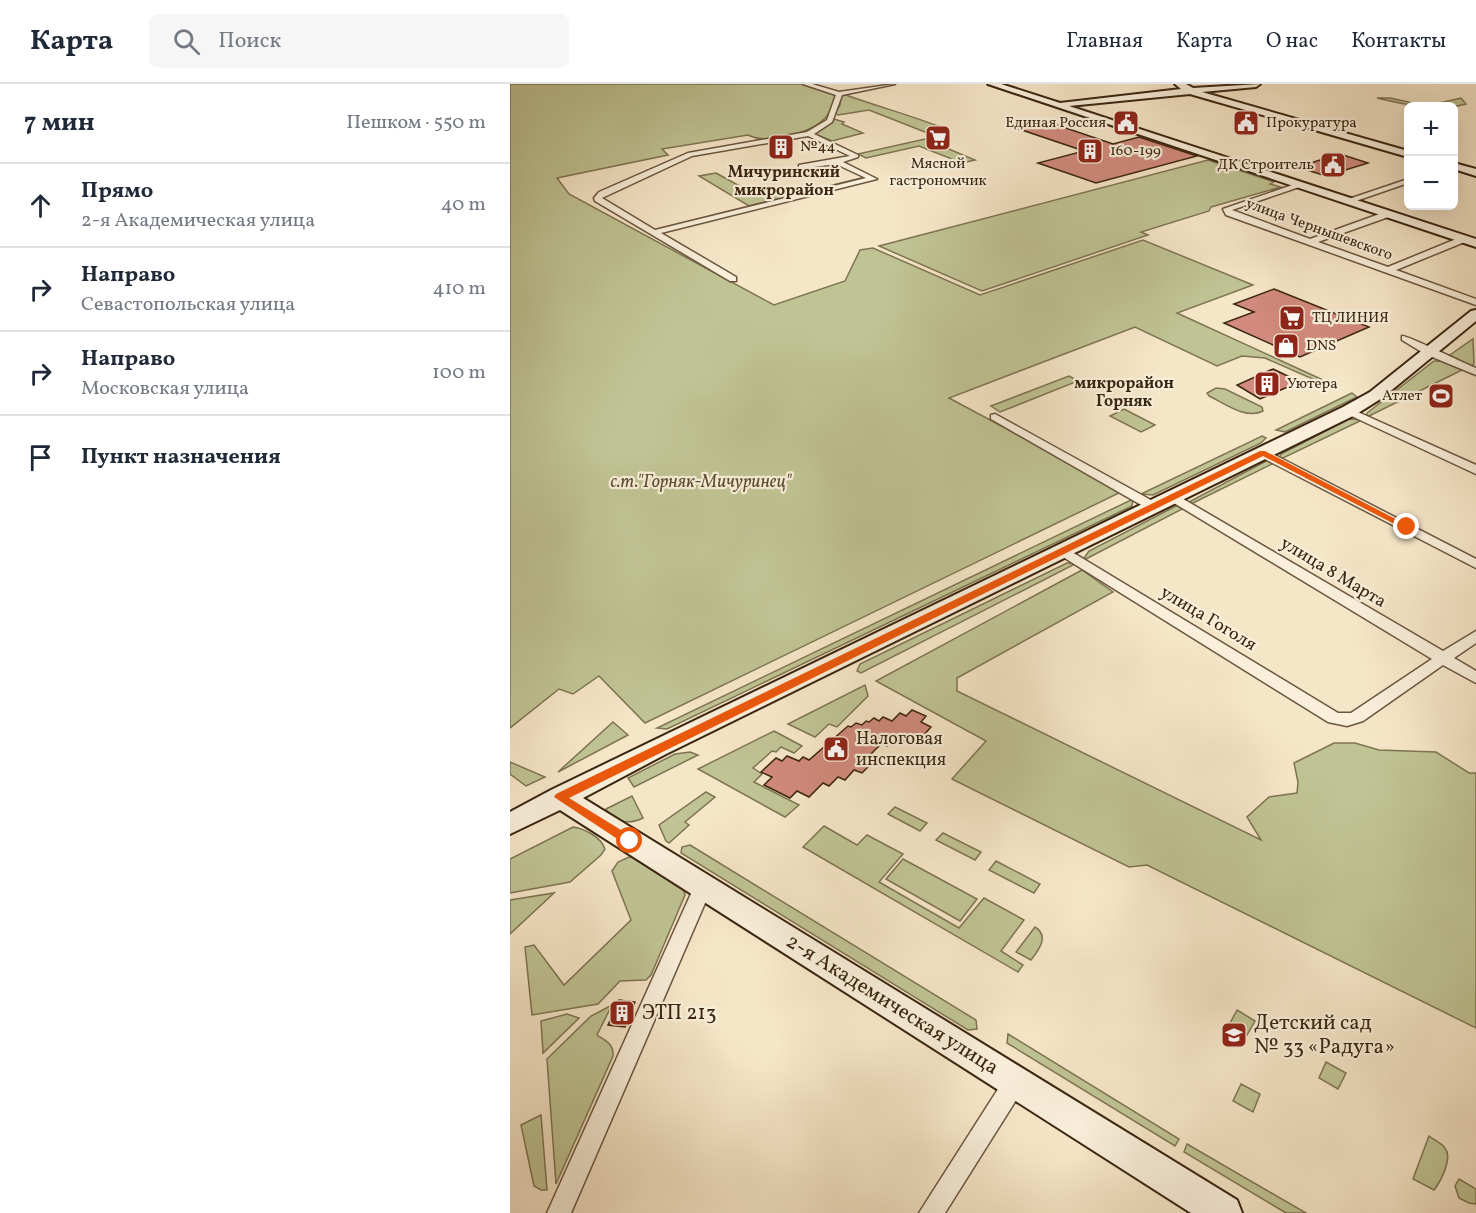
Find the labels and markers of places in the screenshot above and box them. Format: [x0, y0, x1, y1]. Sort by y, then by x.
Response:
public building icon: Единая Россия [1111, 108, 1141, 138]
public building icon: Прокуратура [1231, 108, 1261, 138]
place label: Единая Россия [1005, 113, 1106, 134]
place label: Прокуратура [1266, 113, 1357, 134]
supermarket icon: Мясной гастрономчик [923, 123, 953, 153]
building icon: №44 [766, 132, 796, 162]
building icon: 160-199 [1075, 136, 1105, 166]
place label: №44 [800, 137, 835, 158]
place label: 160-199 [1110, 141, 1161, 162]
public building icon: ДК Строитель [1318, 150, 1348, 180]
place label: Мясной гастрономчик [889, 154, 987, 192]
place label: ДК Строитель [1217, 155, 1314, 176]
supermarket icon: ТЦ ЛИНИЯ [1277, 303, 1307, 333]
place label: ТЦ ЛИНИЯ [1312, 308, 1389, 329]
shop icon: DNS [1271, 331, 1301, 361]
place label: DNS [1306, 336, 1336, 357]
building icon: Уютера [1252, 369, 1282, 399]
place label: Уютера [1287, 374, 1338, 395]
sports icon: Атлет [1426, 381, 1456, 411]
place label: Атлет [1382, 386, 1422, 407]
place label: Налоговая инспекция [856, 727, 946, 773]
public building icon: Налоговая инспекция [821, 734, 851, 764]
building icon: ЭТП 213 [607, 998, 637, 1028]
place label: ЭТП 213 [642, 999, 716, 1028]
place label: Детский сад № 33 «Радуга» [1254, 1009, 1395, 1062]
school or university icon: Детский сад № 33 «Радуга» [1219, 1020, 1249, 1050]

